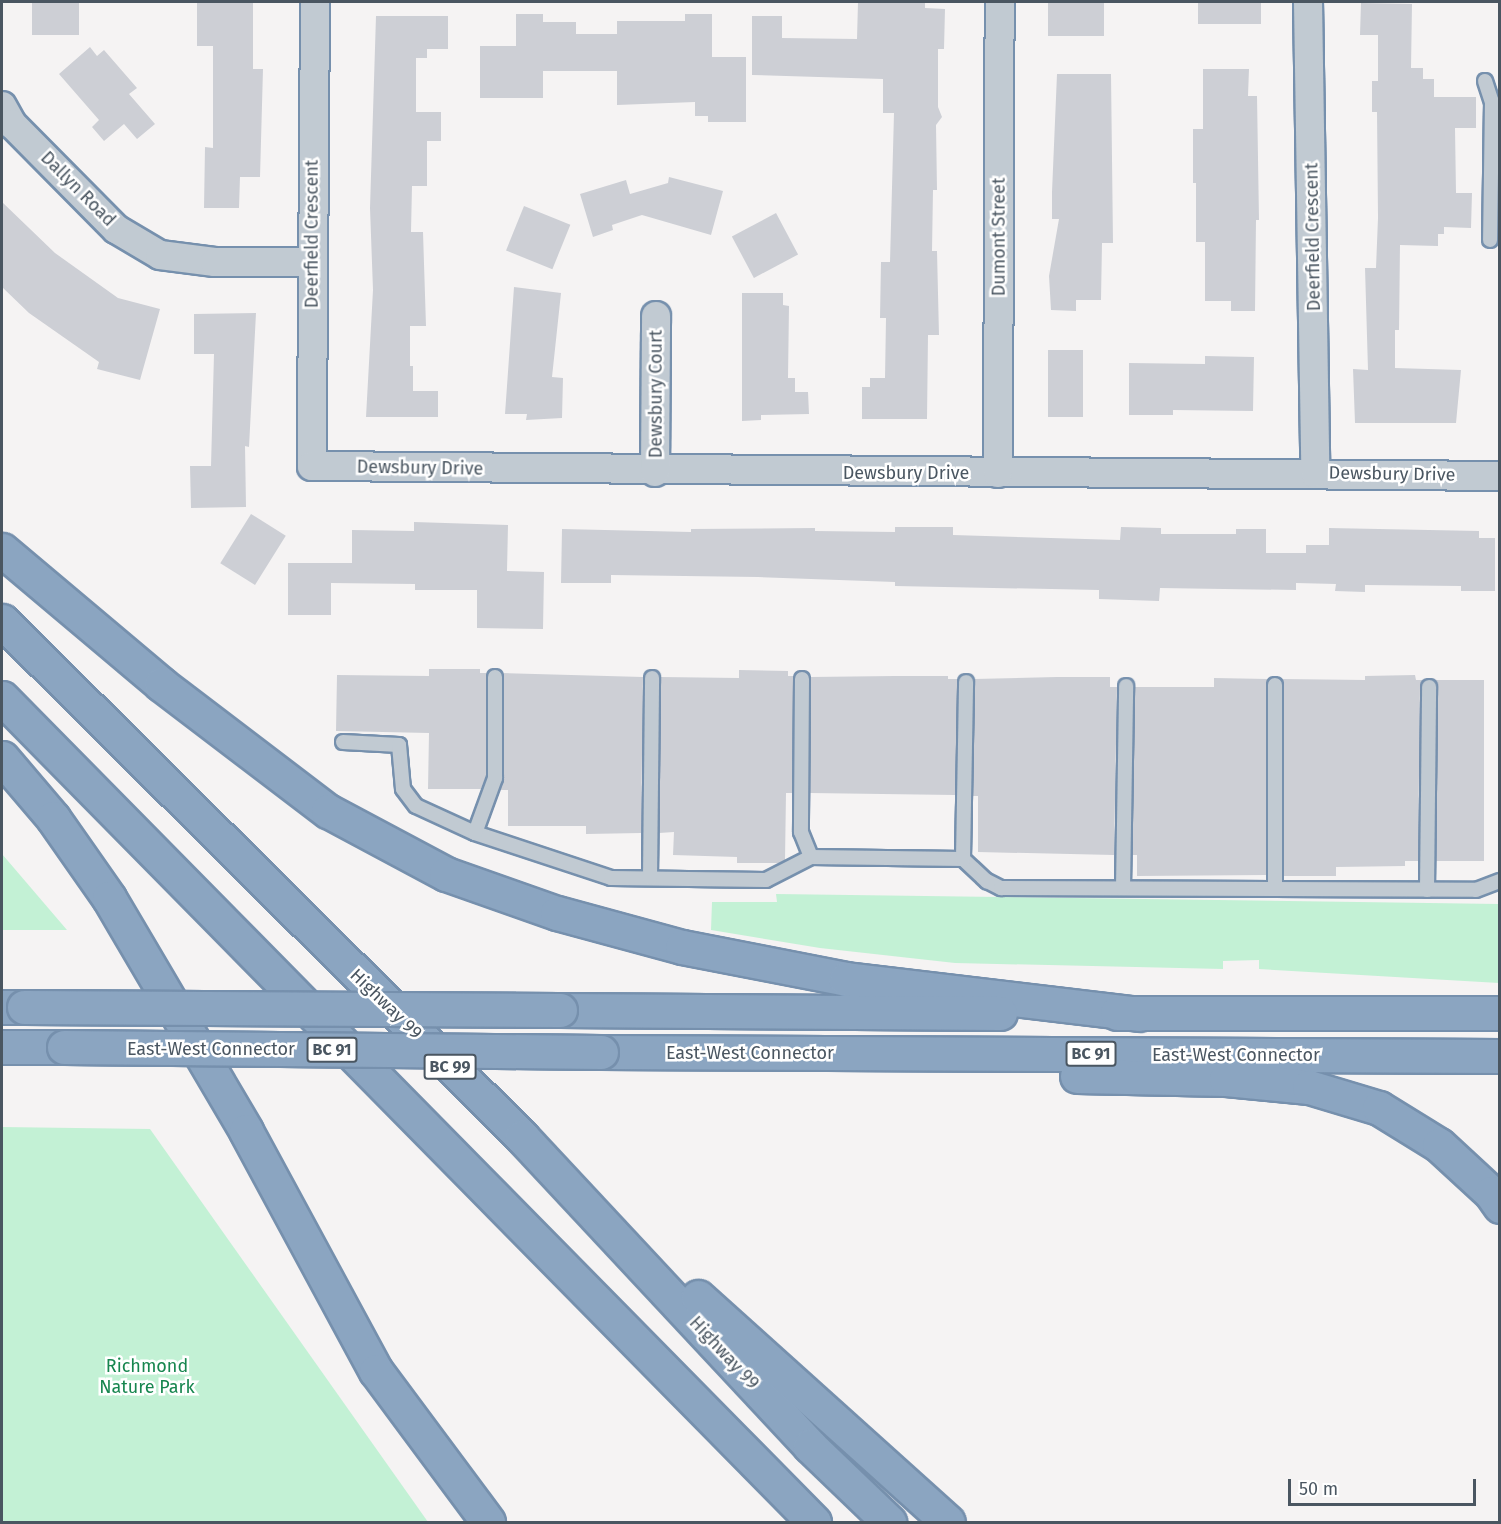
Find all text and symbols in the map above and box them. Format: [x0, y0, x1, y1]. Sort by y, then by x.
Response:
street label: Dallyn Road [36, 147, 120, 231]
street label: Deerfield Crescent [301, 160, 323, 308]
street label: Deerfield Crescent [1301, 163, 1325, 311]
street label: Dumont Street [988, 178, 1010, 296]
street label: Dewsbury Court [645, 330, 667, 458]
street label: Dewsbury Drive [356, 456, 484, 480]
street label: Dewsbury Drive [843, 462, 969, 484]
street label: Dewsbury Drive [1328, 462, 1456, 486]
street label: Highway 99 [345, 964, 427, 1044]
road number: BC 91 [306, 1037, 358, 1063]
street label: East-West Connector [127, 1038, 295, 1060]
road number: BC 91 [1066, 1041, 1116, 1067]
street label: East-West Connector [666, 1042, 834, 1064]
street label: East-West Connector [1152, 1044, 1320, 1066]
road number: BC 99 [423, 1054, 477, 1080]
street label: Highway 99 [685, 1312, 763, 1394]
park label: Richmond Nature Park [99, 1356, 195, 1398]
scale bar [1291, 1467, 1478, 1505]
text: 50 m [1299, 1478, 1338, 1500]

